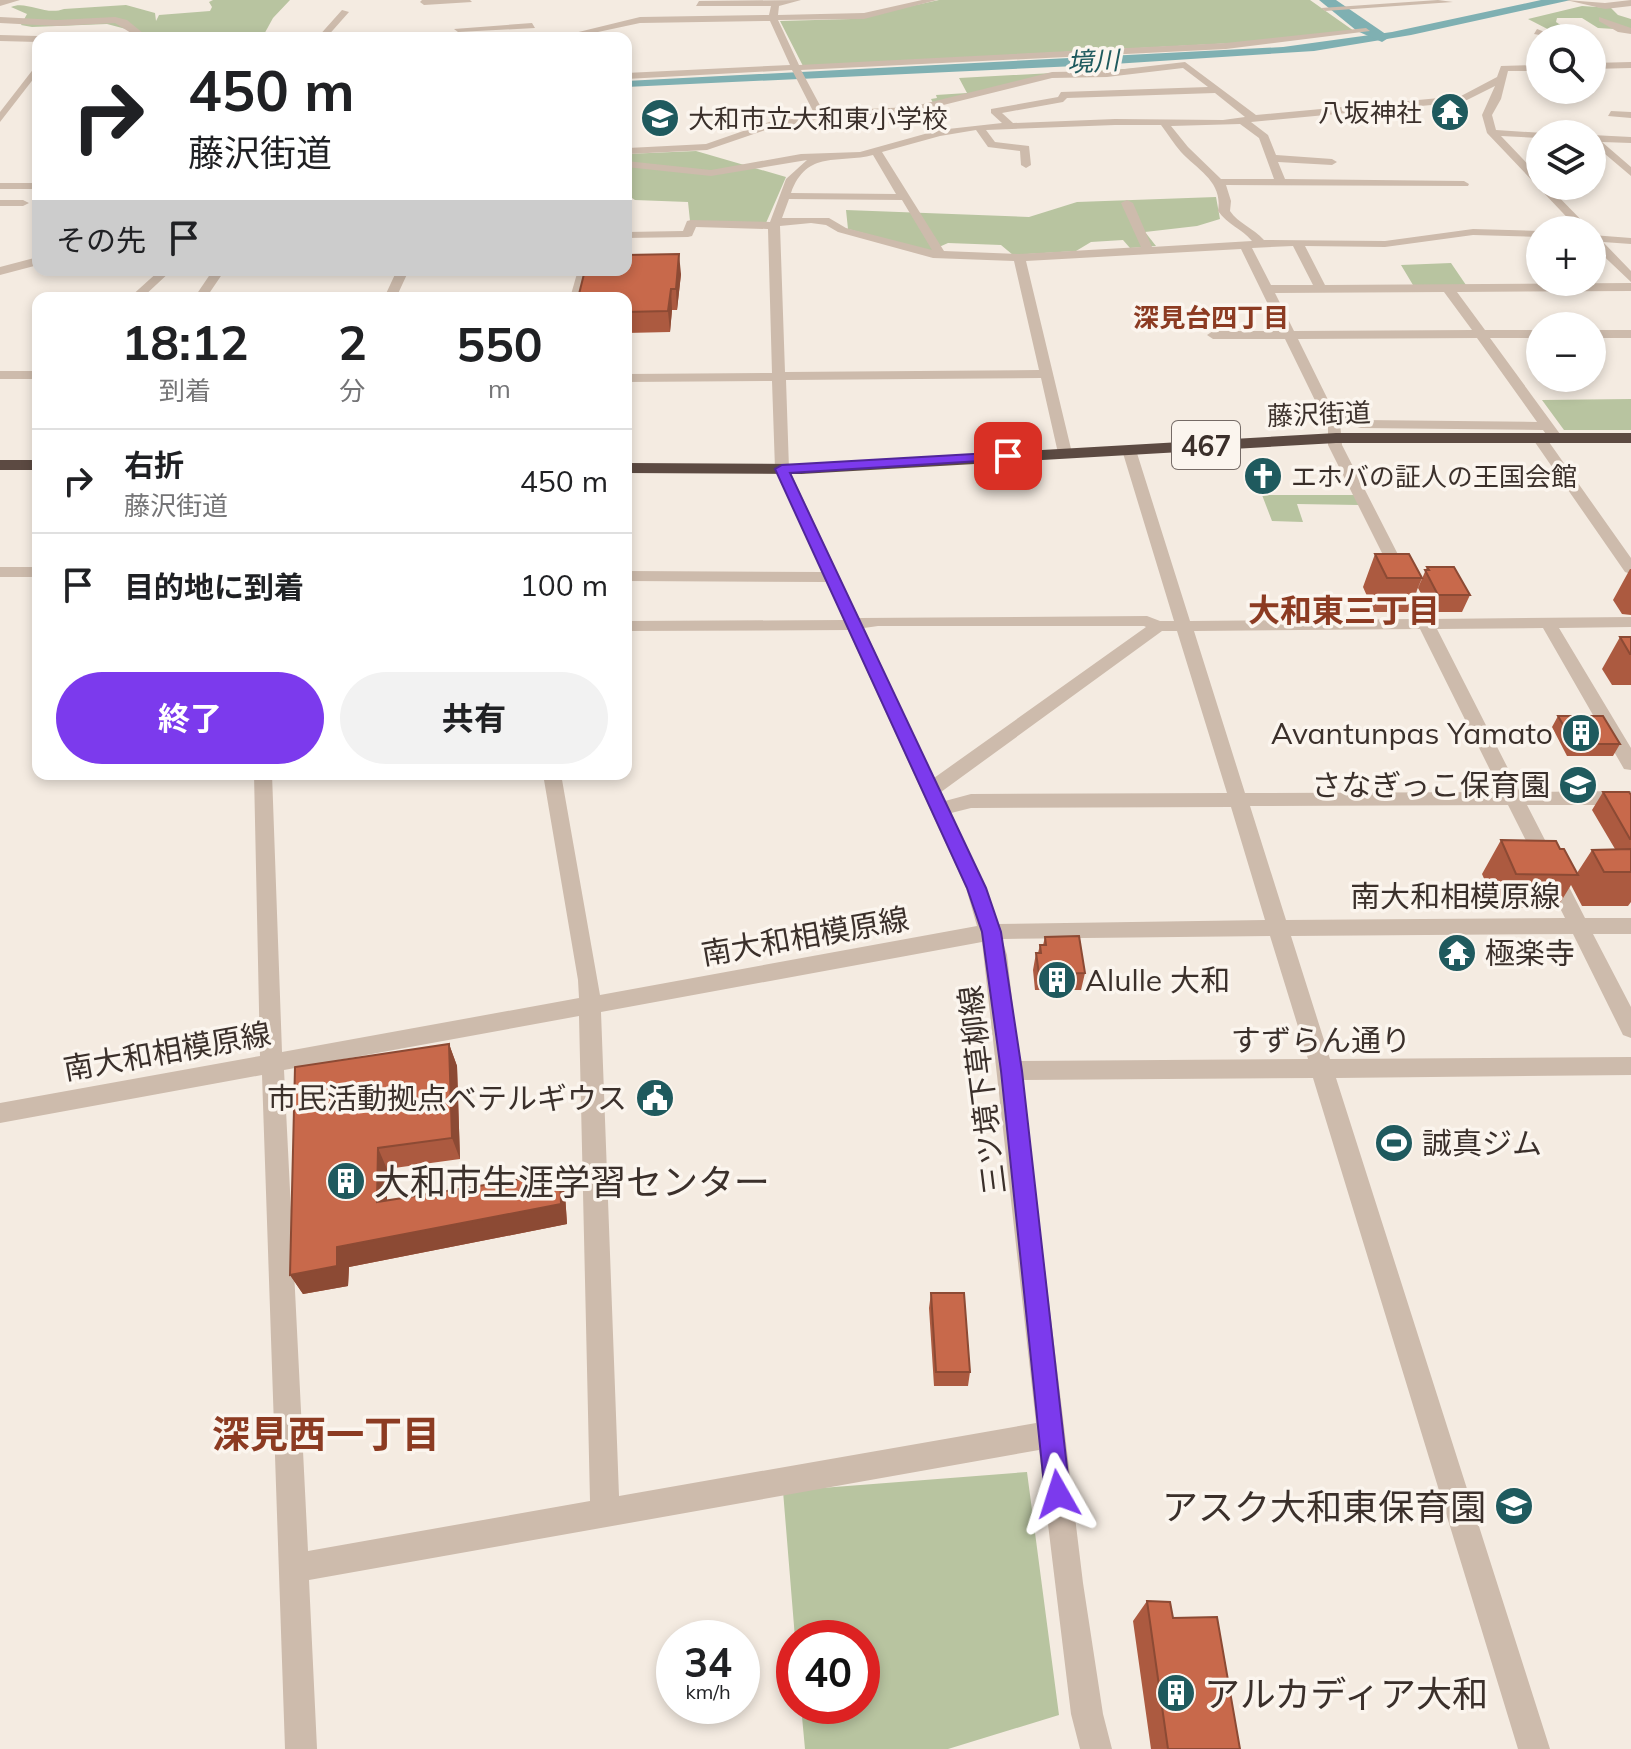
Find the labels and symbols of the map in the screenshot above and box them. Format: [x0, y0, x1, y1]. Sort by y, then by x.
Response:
water label: 境川 [1066, 43, 1123, 79]
temple icon: 八坂神社 [1429, 91, 1471, 133]
place label: 八坂神社 [1318, 96, 1422, 129]
school or university icon: 大和市立大和東小学校 [639, 97, 681, 139]
place label: 大和市立大和東小学校 [688, 102, 948, 135]
district label: 深見台四丁目 [1133, 301, 1289, 334]
street label: 藤沢街道 [1266, 396, 1372, 432]
road number: 467 [1172, 421, 1240, 469]
pin [974, 422, 1042, 490]
church icon: エホバの証人の王国会館 [1242, 455, 1284, 497]
place label: エホバの証人の王国会館 [1291, 460, 1577, 493]
district label: 大和東三丁目 [1248, 590, 1440, 630]
building icon: Avantunpas Yamato [1560, 712, 1602, 754]
place label: Avantunpas Yamato [1271, 714, 1553, 752]
school or university icon: さなぎっこ保育園 [1557, 764, 1599, 806]
place label: さなぎっこ保育園 [1311, 766, 1550, 804]
street label: 南大和相模原線 [1350, 877, 1560, 915]
street label: 南大和相模原線 [698, 899, 912, 973]
temple icon: 極楽寺 [1436, 932, 1478, 974]
place label: 極楽寺 [1485, 934, 1575, 972]
building icon: Alulle 大和 [1036, 959, 1078, 1001]
place label: Alulle 大和 [1085, 961, 1230, 999]
street label: 三ツ境下草柳線 [950, 983, 1014, 1197]
street label: 南大和相模原線 [60, 1014, 274, 1088]
street label: すずらん通り [1231, 1021, 1411, 1059]
public building icon: 市民活動拠点ベテルギウス [634, 1077, 676, 1119]
place label: 市民活動拠点ベテルギウス [267, 1079, 627, 1117]
sports icon: 誠真ジム [1373, 1122, 1415, 1164]
place label: 誠真ジム [1422, 1124, 1542, 1162]
place label: 大和市生涯学習センター [374, 1159, 770, 1204]
building icon: 大和市生涯学習センター [325, 1160, 367, 1202]
district label: 深見西一丁目 [212, 1410, 440, 1458]
position arrow [1016, 1452, 1100, 1536]
place label: アスク大和東保育園 [1162, 1484, 1486, 1529]
school or university icon: アスク大和東保育園 [1493, 1485, 1535, 1527]
speed limit sign: 40 [776, 1620, 880, 1724]
place label: アルカディア大和 [1204, 1671, 1488, 1716]
building icon: アルカディア大和 [1155, 1672, 1197, 1714]

